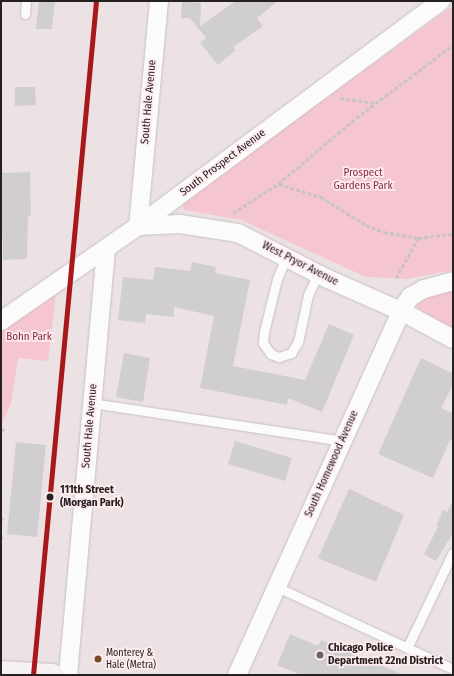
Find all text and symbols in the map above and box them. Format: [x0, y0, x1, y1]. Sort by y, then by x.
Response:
street label: South Hale Avenue [139, 59, 159, 145]
street label: South Prospect Avenue [178, 127, 268, 199]
park label: Prospect Gardens Park [333, 167, 393, 193]
street label: West Pryor Avenue [260, 239, 340, 289]
park label: Bohn Park [6, 330, 52, 344]
street label: South Hale Avenue [80, 383, 100, 469]
street label: South Homewood Avenue [302, 408, 362, 520]
place label: 111th Street (Morgan Park) [60, 484, 124, 510]
marker: 111th Street (Morgan Park) [43, 490, 57, 504]
place label: Chicago Police Department 22nd District [328, 642, 443, 668]
place label: Monterey & Hale (Metra) [106, 647, 156, 670]
marker: Chicago Police Department 22nd District [315, 650, 325, 660]
marker: Monterey & Hale (Metra) [93, 654, 103, 664]

